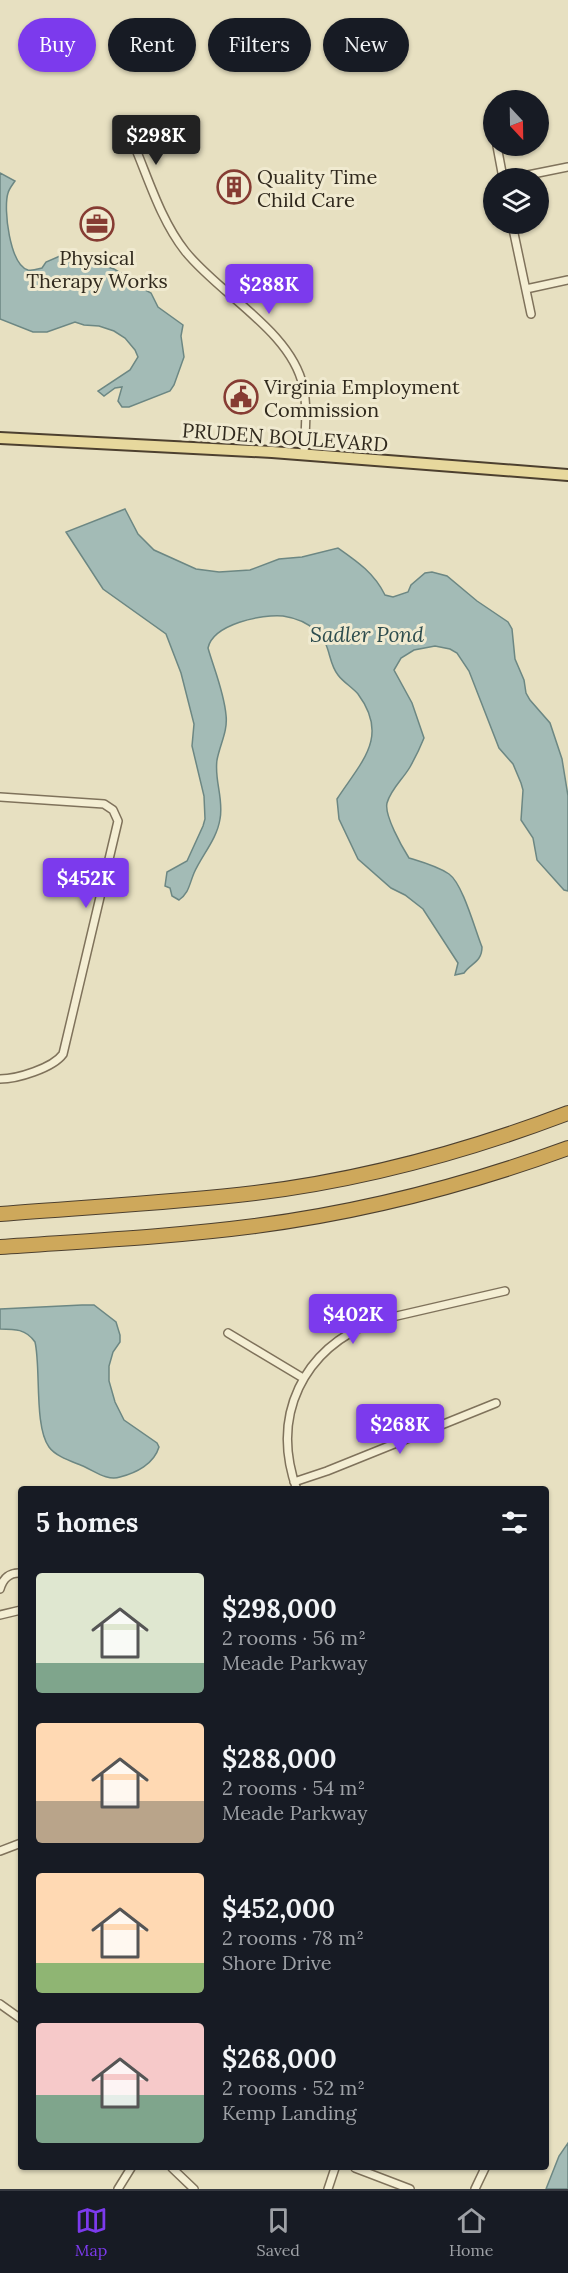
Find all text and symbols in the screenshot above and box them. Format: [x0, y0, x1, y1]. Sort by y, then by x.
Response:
chip: Buy [18, 18, 96, 72]
chip: Rent [108, 18, 196, 72]
chip: Filters [208, 18, 311, 72]
chip: New [323, 18, 409, 72]
north arrow [483, 90, 549, 156]
map controls [483, 90, 549, 234]
pin: $298K [114, 115, 198, 166]
text: $298K [126, 122, 186, 147]
place label: Quality Time Child Care [257, 164, 377, 212]
button: layers [483, 168, 549, 234]
building icon: Quality Time Child Care [216, 169, 252, 205]
office icon: Physical Therapy Works [79, 206, 115, 242]
place label: Physical Therapy Works [26, 245, 168, 293]
pin: $288K [227, 264, 311, 315]
text: $288K [239, 271, 299, 296]
place label: Virginia Employment Commission [263, 374, 460, 422]
public building icon: Virginia Employment Commission [223, 379, 259, 415]
street label: PRUDEN BOULEVARD [181, 417, 389, 457]
water label: Sadler Pond [310, 621, 424, 648]
pin: $452K [44, 858, 128, 909]
text: $452K [57, 865, 115, 890]
pin: $402K [311, 1294, 395, 1345]
text: $402K [323, 1301, 383, 1326]
pin: $268K [358, 1404, 442, 1455]
text: $268K [370, 1411, 430, 1436]
text: 5 homes [36, 1506, 138, 1539]
icon: filters [498, 1506, 531, 1539]
text: $298,000 [222, 1592, 337, 1625]
icon: home [84, 1597, 156, 1669]
text: 2 rooms · 56 m² [222, 1625, 366, 1650]
text: Meade Parkway [222, 1650, 368, 1675]
text: $288,000 [222, 1742, 337, 1775]
icon: home [84, 1747, 156, 1819]
text: 2 rooms · 54 m² [222, 1775, 365, 1800]
text: Meade Parkway [222, 1800, 368, 1825]
text: $452,000 [222, 1892, 335, 1925]
icon: home [84, 1897, 156, 1969]
text: 2 rooms · 78 m² [222, 1925, 364, 1950]
text: Shore Drive [222, 1950, 332, 1975]
text: $268,000 [222, 2042, 337, 2075]
icon: home [84, 2047, 156, 2119]
text: 2 rooms · 52 m² [222, 2075, 365, 2100]
text: Kemp Landing [222, 2100, 357, 2125]
tab: Map [75, 2204, 108, 2260]
tab: Saved [257, 2204, 300, 2260]
tab: Home [449, 2204, 493, 2260]

